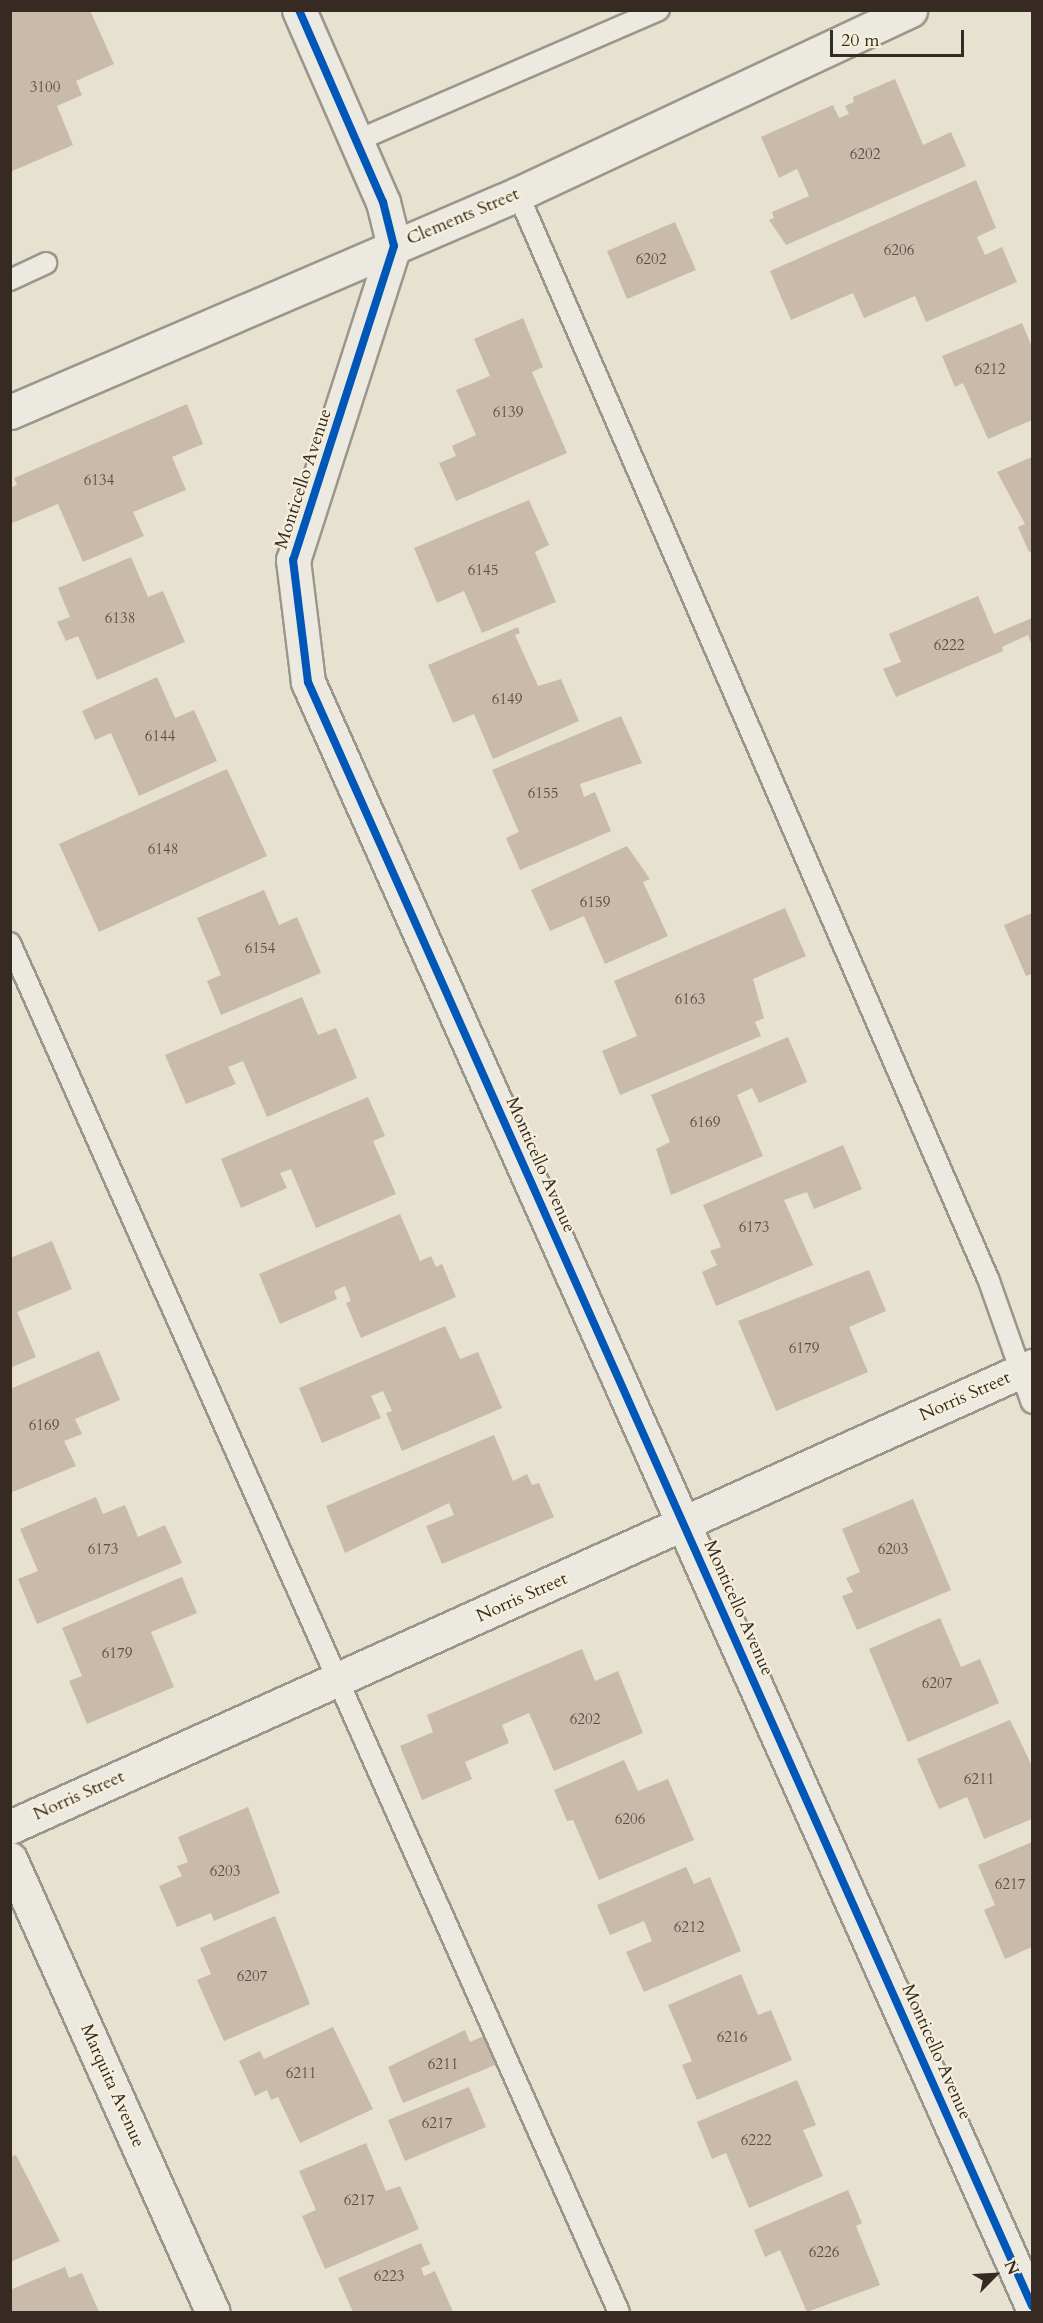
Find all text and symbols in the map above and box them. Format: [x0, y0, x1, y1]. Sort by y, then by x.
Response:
scale bar [833, 18, 966, 56]
text: 20 m [841, 28, 880, 53]
house number: 3100 [30, 79, 60, 97]
house number: 6202 [850, 146, 880, 164]
street label: Clements Street [404, 184, 522, 250]
house number: 6206 [884, 242, 914, 260]
house number: 6202 [636, 251, 666, 269]
house number: 6212 [975, 361, 1005, 379]
house number: 6139 [493, 404, 523, 422]
street label: Monticello Avenue [271, 406, 337, 552]
house number: 6134 [84, 472, 114, 490]
house number: 6145 [468, 562, 498, 580]
house number: 6138 [105, 610, 135, 628]
house number: 6222 [934, 637, 964, 655]
house number: 6149 [492, 691, 522, 709]
house number: 6144 [145, 728, 175, 746]
house number: 6155 [528, 785, 558, 803]
house number: 6148 [148, 841, 178, 859]
house number: 6159 [580, 894, 610, 912]
house number: 6154 [245, 940, 275, 958]
house number: 6163 [675, 991, 705, 1009]
street label: Monticello Avenue [500, 1094, 580, 1236]
house number: 6169 [690, 1114, 720, 1132]
house number: 6173 [739, 1219, 769, 1237]
house number: 6179 [789, 1340, 819, 1358]
street label: Norris Street [916, 1367, 1014, 1427]
house number: 6169 [29, 1417, 59, 1435]
street label: Monticello Avenue [698, 1537, 778, 1679]
house number: 6173 [88, 1541, 118, 1559]
house number: 6203 [878, 1541, 908, 1559]
street label: Norris Street [473, 1568, 571, 1628]
house number: 6179 [102, 1645, 132, 1663]
house number: 6207 [922, 1675, 952, 1693]
house number: 6202 [570, 1711, 600, 1729]
street label: Norris Street [30, 1766, 128, 1826]
house number: 6211 [964, 1771, 994, 1789]
house number: 6206 [615, 1811, 645, 1829]
house number: 6203 [210, 1863, 240, 1881]
house number: 6217 [995, 1876, 1025, 1894]
house number: 6212 [674, 1919, 704, 1937]
house number: 6207 [237, 1968, 267, 1986]
street label: Monticello Avenue [896, 1981, 976, 2123]
street label: Marquita Avenue [75, 2021, 149, 2151]
house number: 6216 [717, 2029, 747, 2047]
house number: 6211 [428, 2056, 458, 2074]
house number: 6211 [286, 2065, 316, 2083]
house number: 6217 [422, 2115, 452, 2133]
house number: 6222 [741, 2132, 771, 2150]
house number: 6217 [344, 2192, 374, 2210]
house number: 6226 [809, 2244, 839, 2262]
north arrow [965, 2245, 1025, 2305]
text: N [999, 2257, 1024, 2278]
house number: 6223 [374, 2268, 404, 2286]

